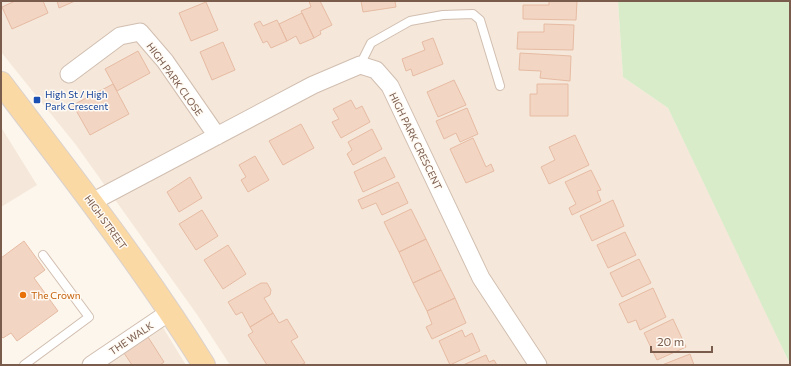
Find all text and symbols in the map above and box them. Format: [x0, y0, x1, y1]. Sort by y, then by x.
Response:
street label: HIGH PARK CLOSE [144, 40, 206, 118]
place label: High St / High Park Crescent [45, 88, 108, 112]
street label: HIGH PARK CRESCENT [387, 90, 445, 192]
marker: High St / High Park Crescent [32, 95, 42, 105]
street label: HIGH STREET [82, 193, 130, 252]
place label: The Crown [31, 289, 81, 301]
marker: The Crown [18, 290, 28, 300]
street label: THE WALK [107, 319, 156, 357]
scale bar [651, 328, 712, 354]
text: 20 m [657, 334, 684, 348]

